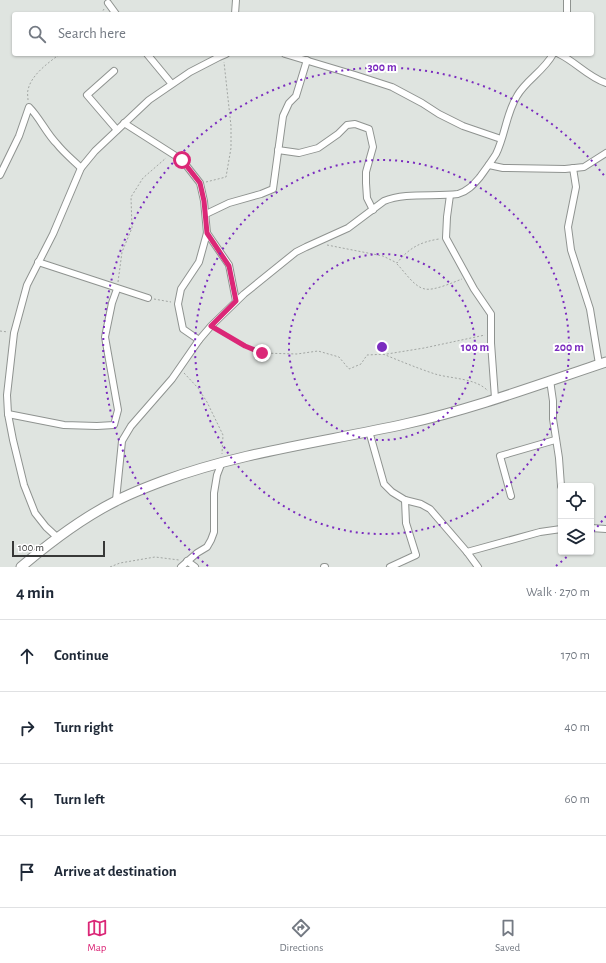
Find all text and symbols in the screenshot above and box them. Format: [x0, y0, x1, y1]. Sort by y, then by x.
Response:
search box [12, 12, 594, 56]
icon: search [26, 23, 48, 45]
text: Search here [58, 26, 126, 41]
text: 300 m [367, 61, 397, 73]
route start [173, 151, 191, 169]
centre of rings [375, 340, 389, 354]
text: 100 m [461, 341, 489, 353]
text: 200 m [554, 341, 584, 353]
route end [253, 344, 271, 362]
map controls [558, 483, 594, 555]
button: locate [558, 483, 594, 519]
button: layers [558, 519, 594, 555]
scale bar [12, 539, 105, 558]
text: 100 m [18, 542, 44, 553]
text: 4 min [16, 584, 54, 601]
text: Walk · 270 m [526, 586, 590, 599]
icon: ahead [16, 645, 38, 667]
text: Continue [54, 648, 109, 663]
text: 170 m [561, 649, 590, 662]
icon: right [16, 717, 38, 739]
text: Turn right [54, 720, 113, 735]
text: 40 m [564, 721, 590, 734]
icon: left [16, 789, 38, 811]
text: Turn left [54, 792, 105, 807]
text: 60 m [564, 793, 590, 806]
icon: arrive [16, 861, 38, 883]
text: Arrive at destination [54, 864, 177, 879]
tab: Map [86, 917, 108, 954]
tab: Directions [279, 917, 323, 954]
tab: Saved [495, 917, 520, 954]

